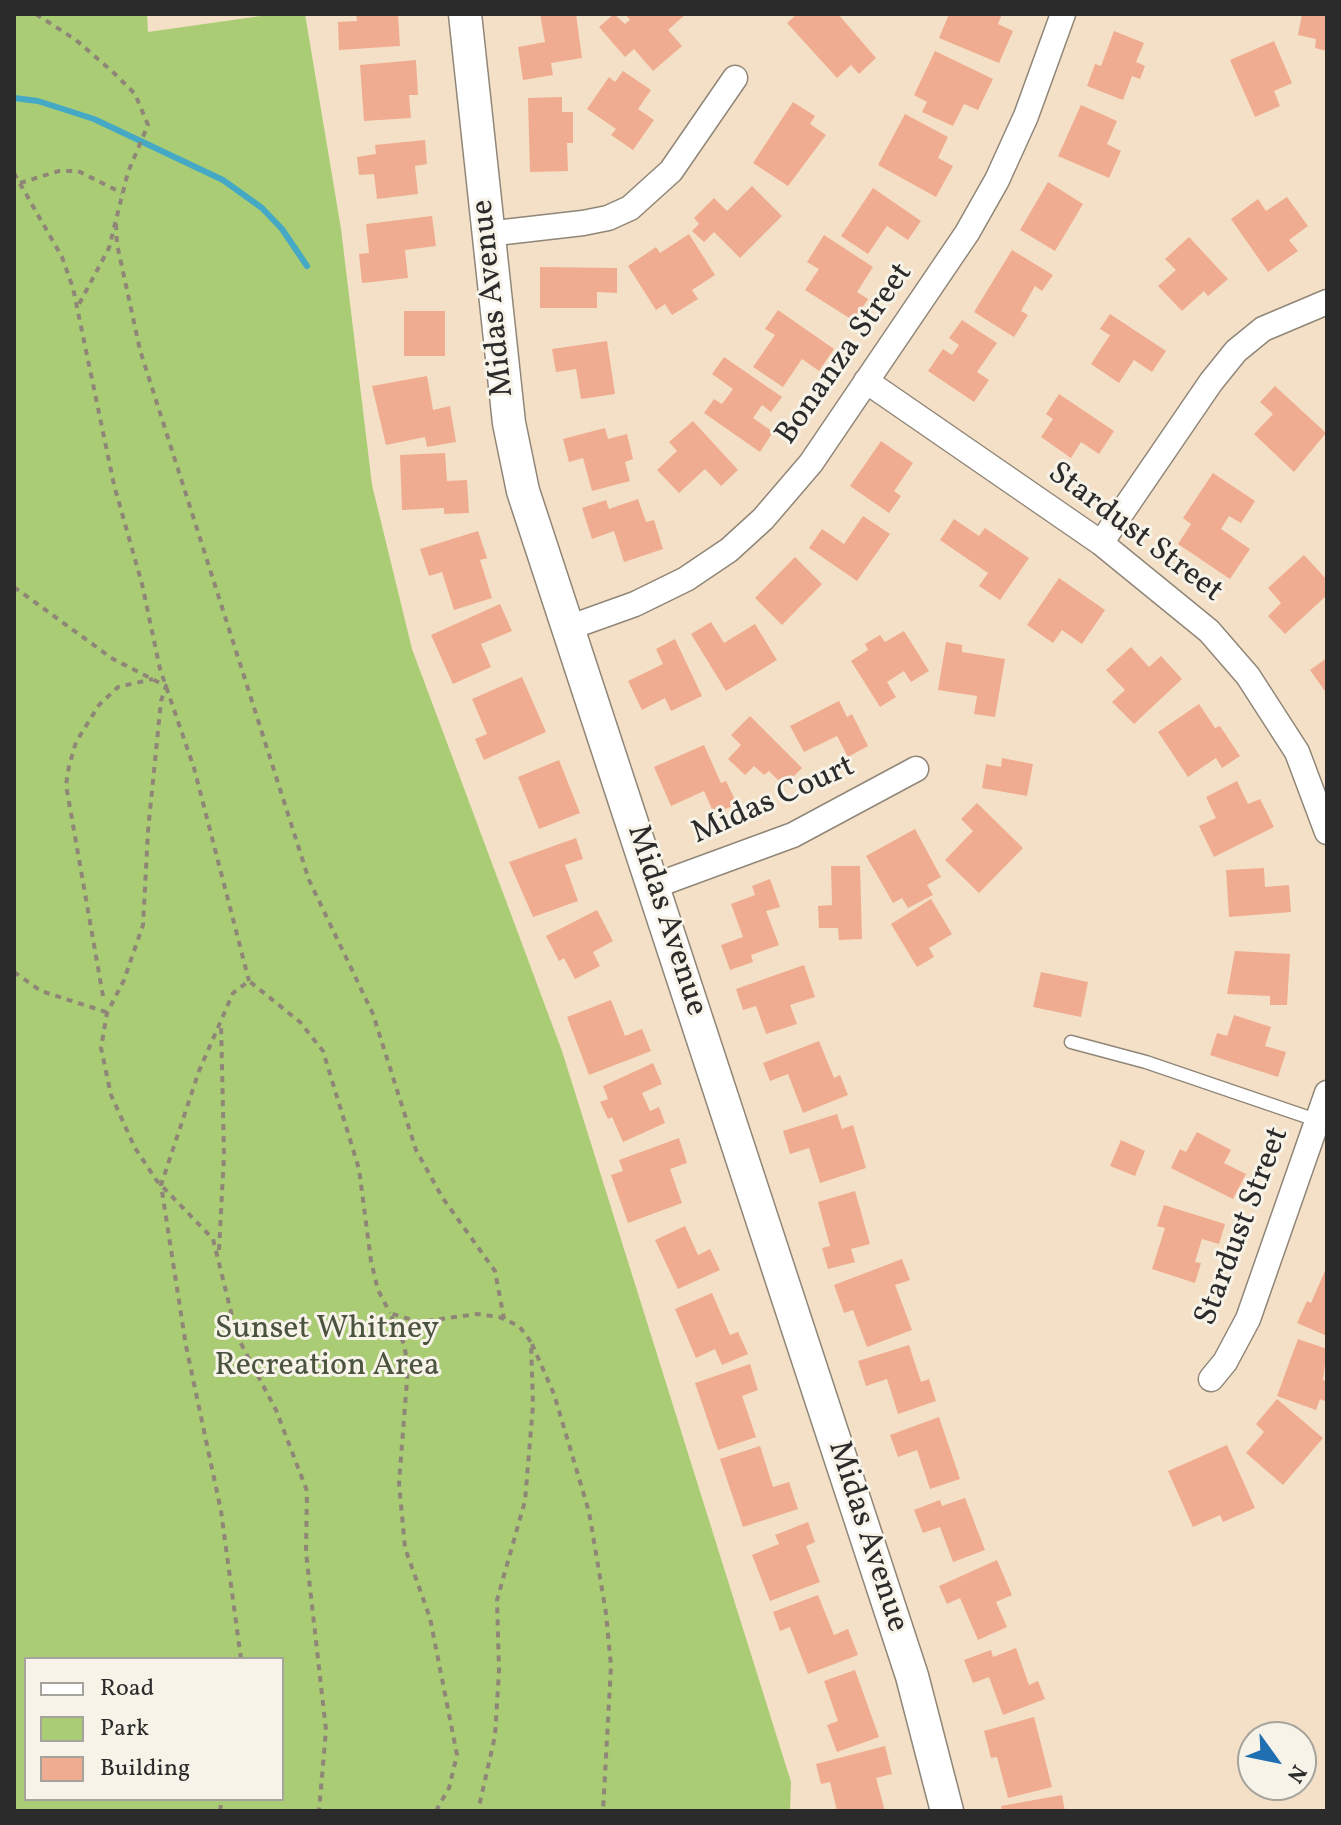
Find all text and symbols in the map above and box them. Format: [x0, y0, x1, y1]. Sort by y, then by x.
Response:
street label: Midas Avenue [466, 197, 524, 399]
street label: Bonanza Street [769, 257, 923, 453]
street label: Stardust Street [1039, 456, 1229, 612]
street label: Midas Court [687, 749, 861, 855]
street label: Midas Avenue [616, 821, 714, 1021]
street label: Stardust Street [1189, 1122, 1299, 1332]
park label: Sunset Whitney Recreation Area [214, 1312, 440, 1387]
street label: Midas Avenue [817, 1437, 915, 1637]
legend [24, 1657, 284, 1801]
text: Road [100, 1672, 154, 1706]
text: Park [100, 1712, 149, 1746]
north arrow [1237, 1721, 1317, 1801]
text: Building [100, 1752, 190, 1786]
text: N [1279, 1758, 1313, 1788]

